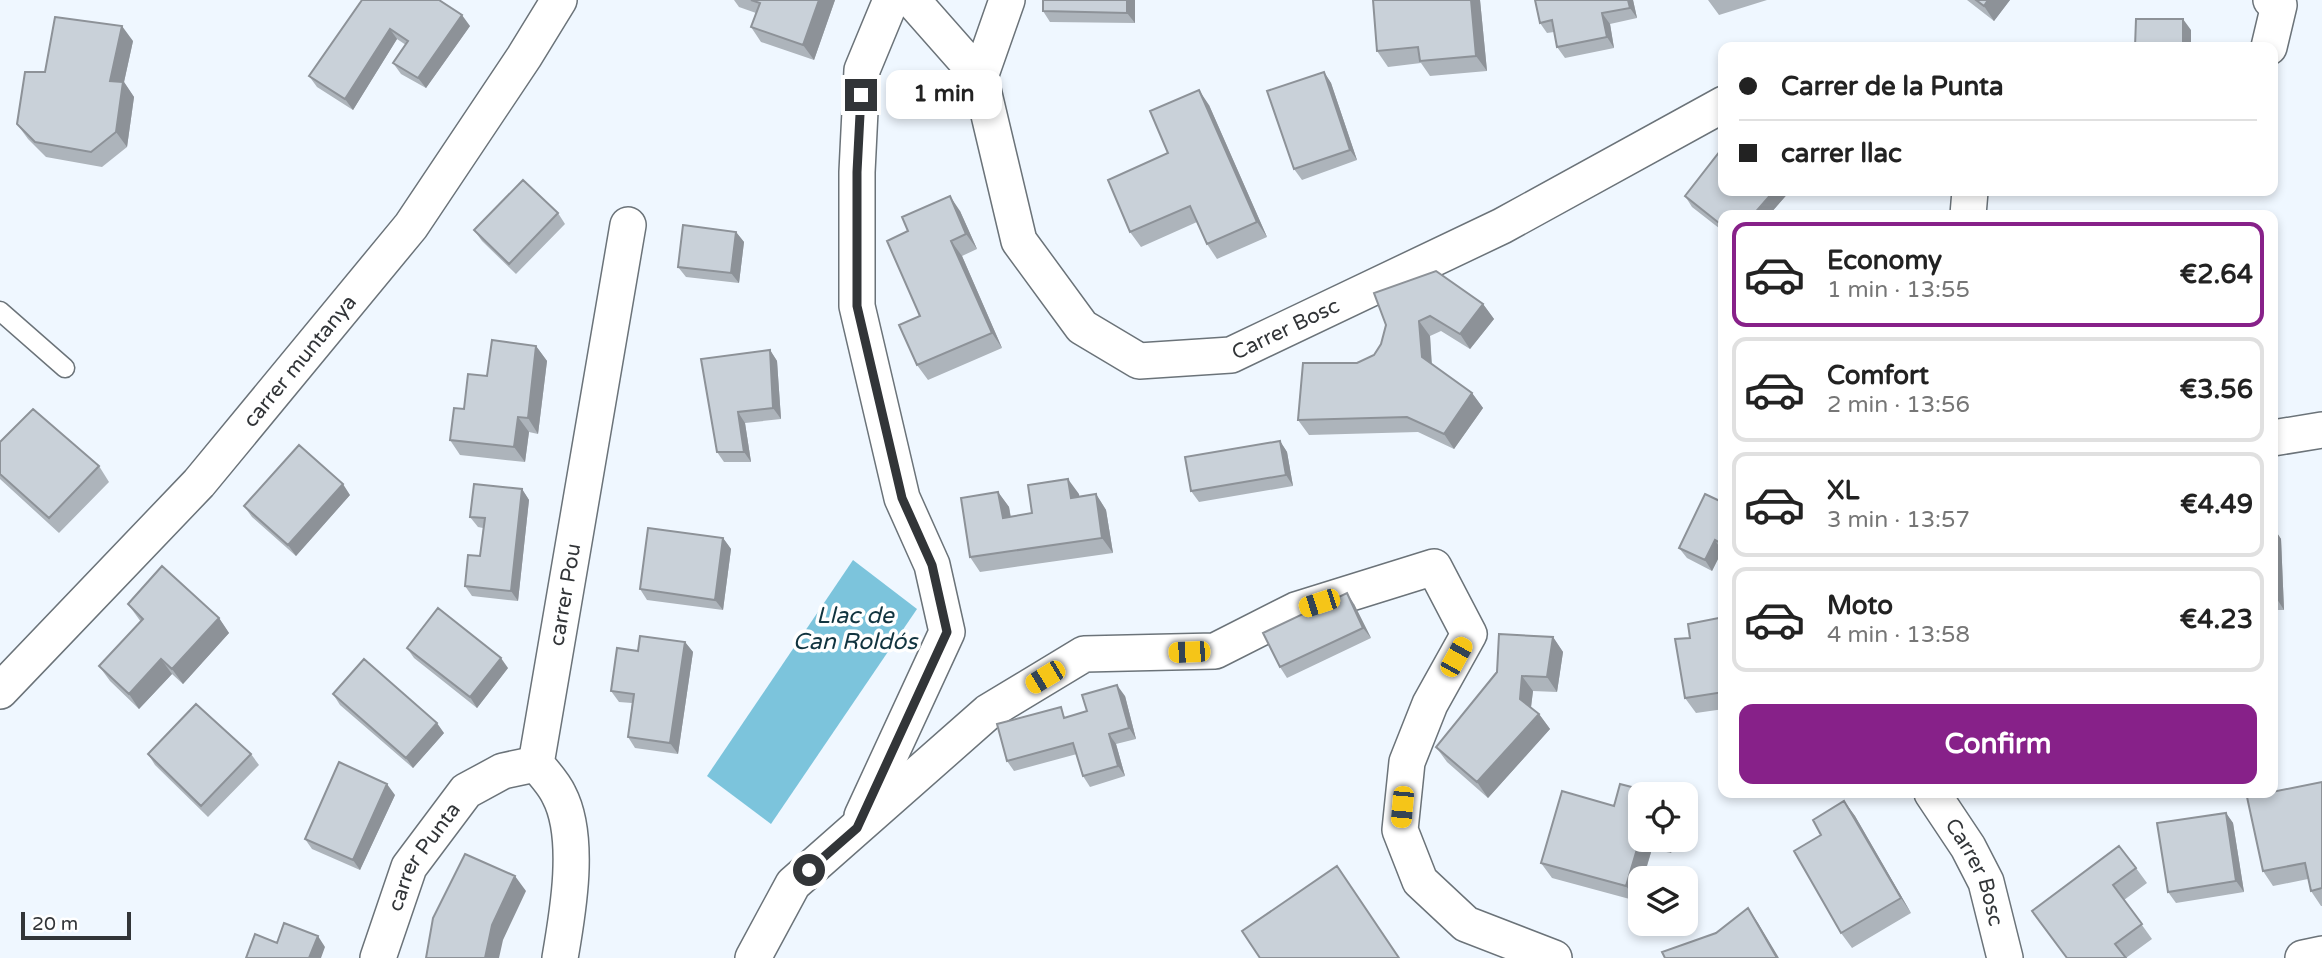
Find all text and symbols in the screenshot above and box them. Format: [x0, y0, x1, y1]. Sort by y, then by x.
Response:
callout: 1 min [886, 70, 1001, 119]
text: Carrer de la Punta [1781, 71, 2004, 102]
route end [845, 79, 877, 111]
text: 1 min [913, 80, 975, 108]
text: carrer llac [1781, 138, 1902, 169]
icon: car [1743, 243, 1806, 306]
text: Economy [1827, 245, 1942, 276]
text: €2.64 [2180, 259, 2253, 290]
text: 1 min · 13:55 [1827, 276, 1970, 304]
street label: carrer muntanya [238, 290, 362, 433]
street label: Carrer Bosc [1228, 293, 1343, 366]
icon: car [1743, 358, 1806, 421]
text: Comfort [1827, 360, 1929, 391]
text: €3.56 [2180, 374, 2253, 405]
text: 2 min · 13:56 [1827, 391, 1970, 419]
icon: car [1743, 473, 1806, 536]
text: XL [1827, 475, 1859, 506]
text: €4.49 [2180, 489, 2253, 520]
text: 3 min · 13:57 [1827, 506, 1970, 534]
street label: carrer Pou [544, 542, 586, 648]
car [1296, 587, 1343, 619]
icon: car [1743, 588, 1806, 651]
text: Moto [1827, 590, 1893, 621]
water label: Llac de Can Roldós [793, 602, 919, 656]
text: €4.23 [2180, 604, 2253, 635]
text: 4 min · 13:58 [1827, 621, 1970, 649]
car [1437, 634, 1476, 680]
car [1168, 641, 1211, 663]
car [1022, 657, 1069, 697]
button: Confirm [1739, 704, 2257, 784]
map controls [1628, 782, 1698, 936]
button: locate [1628, 782, 1698, 852]
car [1390, 785, 1415, 829]
street label: carrer Punta [383, 798, 466, 915]
street label: Carrer Bosc [1939, 814, 2009, 929]
route start [793, 854, 825, 886]
button: layers [1628, 866, 1698, 936]
scale bar [21, 909, 131, 941]
text: 20 m [32, 913, 78, 935]

